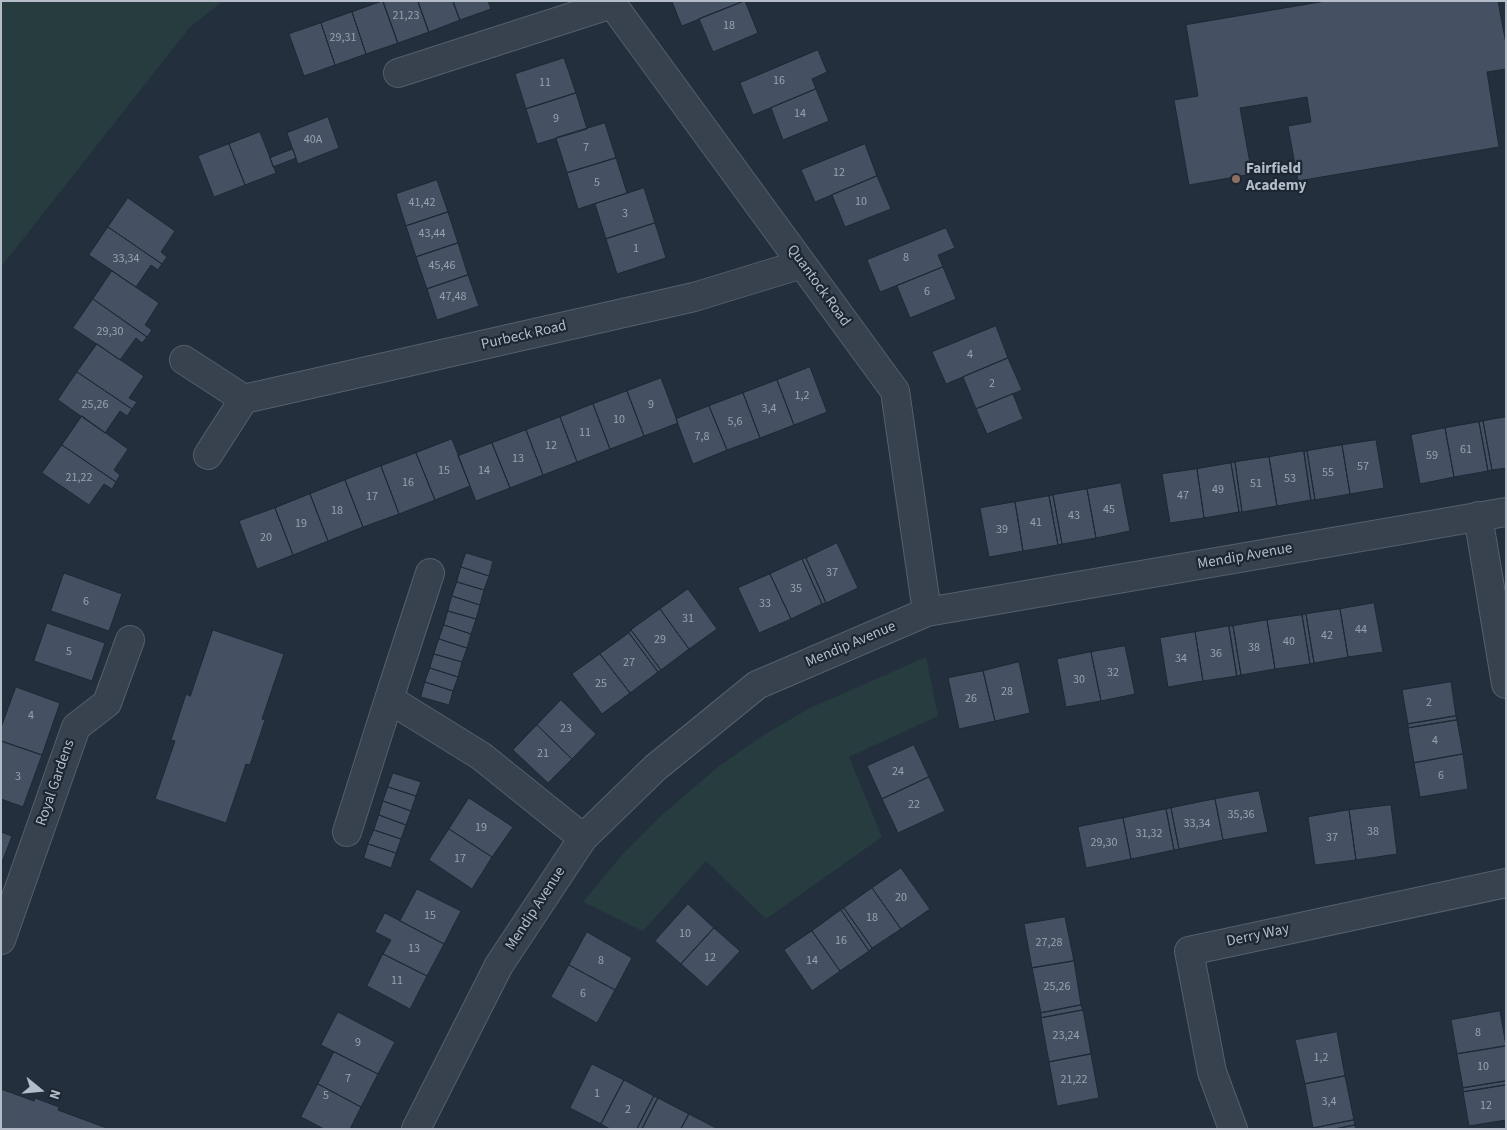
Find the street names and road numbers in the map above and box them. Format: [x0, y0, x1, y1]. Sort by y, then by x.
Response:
street label: Quantock Road [782, 242, 854, 330]
street label: Purbeck Road [480, 317, 568, 355]
street label: Mendip Avenue [1196, 540, 1294, 574]
street label: Mendip Avenue [803, 618, 899, 672]
street label: Royal Gardens [33, 738, 79, 828]
street label: Mendip Avenue [502, 864, 570, 954]
street label: Derry Way [1225, 921, 1291, 951]

